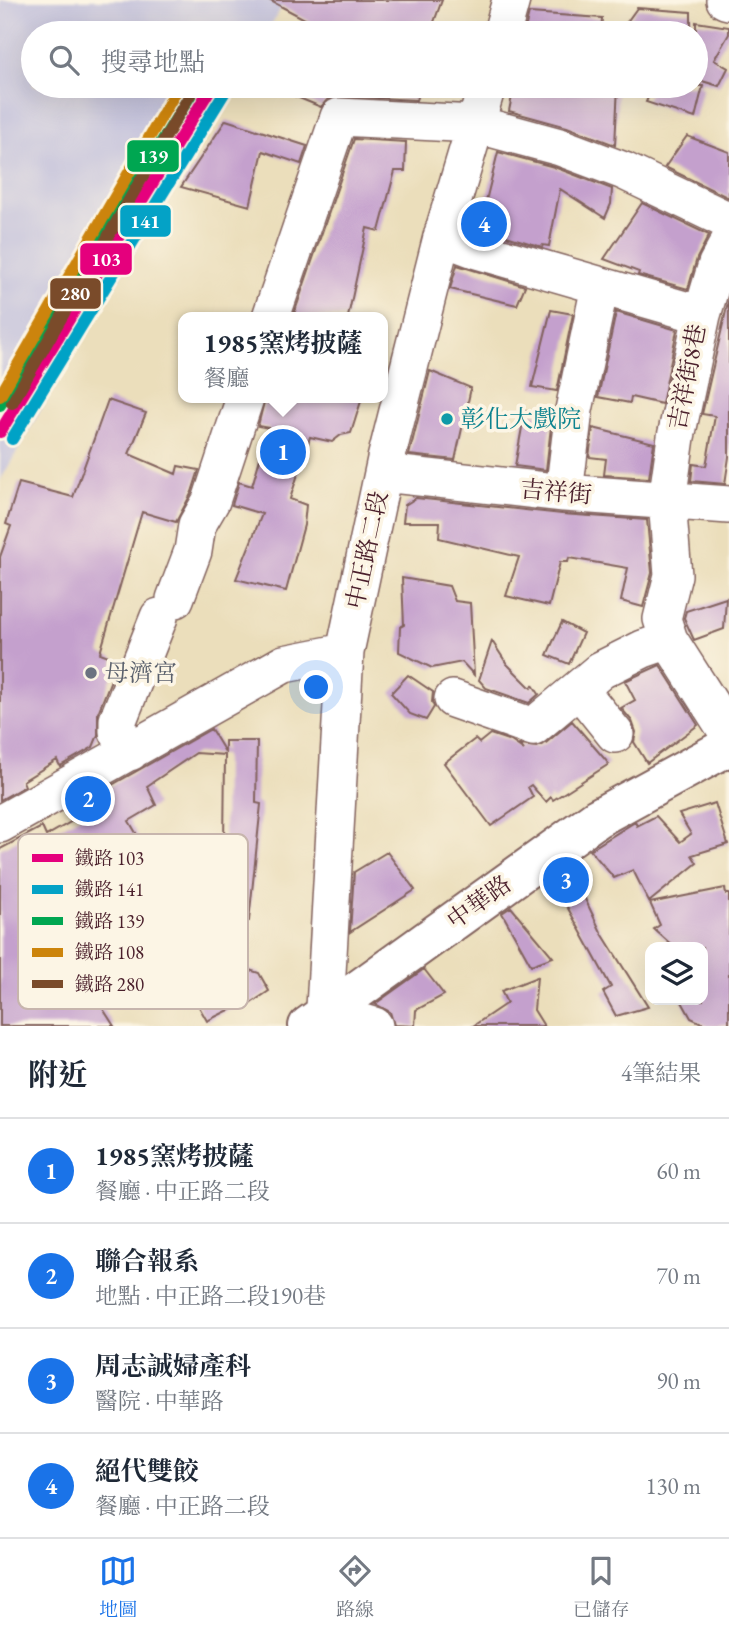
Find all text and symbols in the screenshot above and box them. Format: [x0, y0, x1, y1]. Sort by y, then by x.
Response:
search box [21, 21, 708, 98]
icon: search [45, 41, 83, 79]
text: 搜尋地點 [101, 45, 205, 79]
line badge: 139 [126, 139, 180, 173]
text: 139 [138, 144, 168, 169]
pin: 4 [461, 198, 507, 250]
line badge: 141 [119, 204, 172, 238]
text: 141 [130, 209, 160, 234]
line badge: 103 [79, 242, 133, 276]
text: 103 [91, 247, 121, 272]
line badge: 280 [49, 277, 102, 310]
text: 280 [60, 281, 90, 306]
popup [178, 312, 388, 403]
street label: 吉祥街8巷 [661, 321, 712, 433]
text: 1985窯烤披薩 [203, 326, 363, 360]
text: 餐廳 [203, 363, 249, 393]
place label: 彰化大戲院 [461, 403, 581, 434]
marker: 彰化大戲院 [439, 411, 455, 427]
pin: 1 [260, 426, 306, 478]
street label: 吉祥街 [519, 473, 593, 510]
street label: 中正路二段 [339, 488, 394, 612]
place label: 母濟宮 [105, 657, 177, 688]
marker: 母濟宮 [83, 665, 99, 681]
your location [299, 670, 333, 704]
pin: 2 [65, 773, 111, 825]
legend [18, 834, 248, 1009]
text: 鐵路 103 [75, 846, 144, 871]
pin: 3 [543, 854, 589, 906]
street label: 中華路 [440, 868, 517, 935]
text: 鐵路 141 [75, 877, 144, 902]
text: 鐵路 139 [75, 909, 144, 934]
text: 鐵路 108 [75, 940, 144, 965]
map controls [645, 942, 708, 1005]
button: layers [645, 942, 708, 1005]
text: 鐵路 280 [75, 972, 144, 997]
text: 附近 [28, 1055, 88, 1094]
text: 4筆結果 [621, 1058, 701, 1088]
text: 1985窯烤披薩 [95, 1139, 254, 1173]
text: 1 [45, 1156, 57, 1186]
text: 60 m [656, 1156, 701, 1186]
text: 餐廳 · 中正路二段 [95, 1176, 270, 1206]
text: 聯合報系 [95, 1244, 199, 1278]
text: 2 [45, 1261, 57, 1291]
text: 70 m [656, 1261, 701, 1291]
text: 地點 · 中正路二段190巷 [95, 1281, 326, 1311]
text: 周志誠婦產科 [95, 1349, 251, 1383]
text: 3 [45, 1366, 57, 1396]
text: 90 m [656, 1366, 701, 1396]
text: 醫院 · 中華路 [95, 1386, 224, 1416]
text: 絕代雙餃 [95, 1454, 199, 1488]
text: 4 [45, 1471, 57, 1501]
text: 130 m [645, 1471, 701, 1501]
text: 餐廳 · 中正路二段 [95, 1491, 270, 1521]
tab: 地圖 [99, 1552, 137, 1622]
tab: 路線 [336, 1552, 374, 1622]
tab: 已儲存 [573, 1552, 630, 1622]

